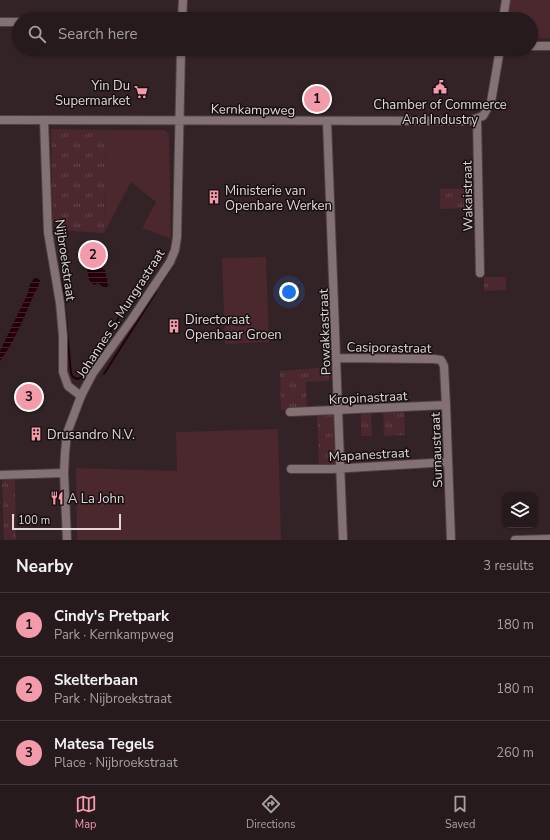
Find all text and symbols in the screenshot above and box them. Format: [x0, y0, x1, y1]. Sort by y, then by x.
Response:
search box [12, 12, 538, 56]
icon: search [26, 23, 48, 45]
text: Search here [58, 24, 138, 44]
place label: Yin Du Supermarket [55, 77, 130, 110]
public building icon: Chamber of Commerce And Industry [432, 79, 448, 95]
supermarket icon: Yin Du Supermarket [133, 84, 149, 100]
pin: 1 [304, 84, 330, 114]
place label: Chamber of Commerce And Industry [373, 96, 507, 129]
street label: Kernkampweg [211, 100, 295, 120]
street label: Wakaistraat [458, 160, 478, 231]
place label: Ministerie van Openbare Werken [225, 182, 332, 215]
building icon: Ministerie van Openbare Werken [206, 189, 222, 205]
street label: Nijbroekstraat [50, 218, 80, 302]
pin: 2 [80, 240, 106, 270]
street label: Johannes S. Mungrastraat [72, 245, 169, 382]
your location [279, 282, 299, 302]
street label: Powakkastraat [314, 288, 335, 375]
place label: Directoraat Openbaar Groen [185, 311, 282, 344]
building icon: Directoraat Openbaar Groen [166, 318, 182, 334]
street label: Casiporastraat [347, 338, 432, 358]
pin: 3 [16, 382, 42, 412]
street label: Kropinastraat [328, 387, 408, 409]
street label: Surnaustraat [427, 412, 447, 488]
building icon: Drusandro N.V. [28, 426, 44, 442]
place label: Drusandro N.V. [47, 426, 135, 444]
street label: Mapanestraat [328, 444, 410, 466]
restaurant icon: A La John [49, 490, 65, 506]
place label: A La John [68, 490, 124, 508]
map controls [502, 492, 538, 528]
button: layers [502, 492, 538, 528]
scale bar [12, 512, 121, 531]
text: 100 m [18, 513, 50, 528]
text: Nearby [16, 555, 73, 578]
text: 3 results [483, 557, 534, 575]
text: Cindy's Pretpark [54, 606, 169, 626]
text: 1 [25, 616, 33, 634]
text: 180 m [496, 616, 534, 634]
text: Park · Kernkampweg [54, 626, 174, 644]
text: Skelterbaan [54, 670, 138, 690]
text: 2 [25, 680, 33, 698]
text: 180 m [496, 680, 534, 698]
text: Park · Nijbroekstraat [54, 690, 172, 708]
text: Matesa Tegels [54, 734, 154, 754]
text: 3 [25, 744, 33, 762]
text: 260 m [496, 744, 534, 762]
text: Place · Nijbroekstraat [54, 754, 177, 772]
tab: Map [75, 793, 97, 832]
tab: Directions [246, 793, 296, 832]
tab: Saved [445, 793, 475, 832]

